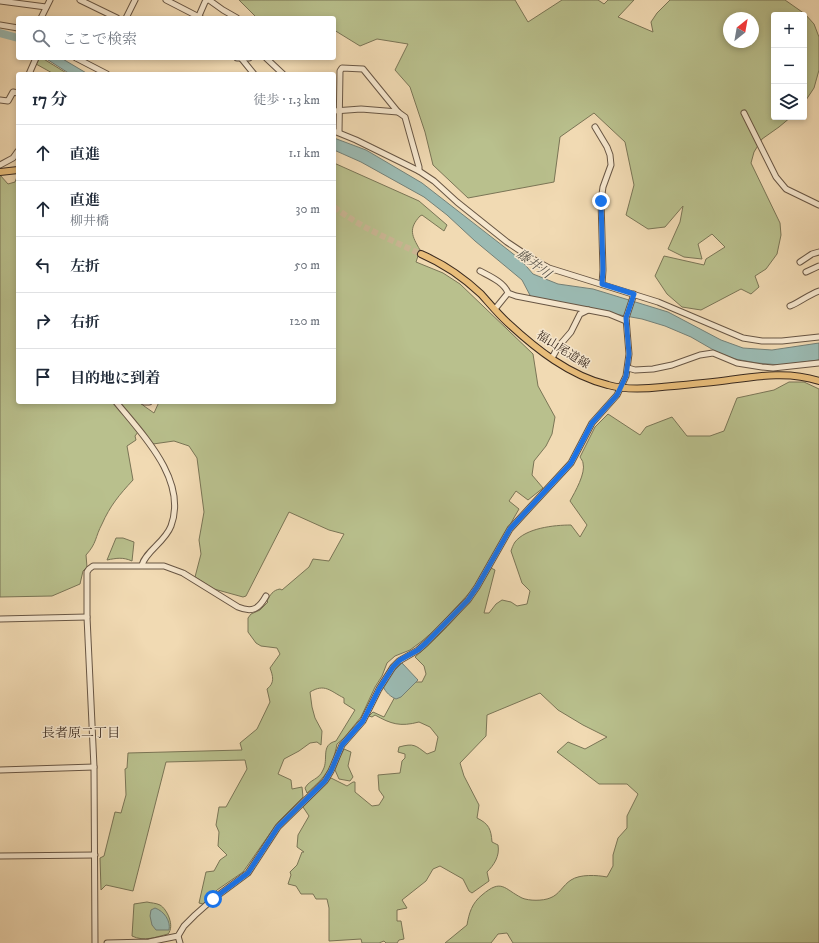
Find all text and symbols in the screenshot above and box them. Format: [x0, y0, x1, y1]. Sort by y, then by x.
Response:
north arrow [723, 12, 759, 48]
map controls [771, 12, 807, 120]
button: + [771, 12, 807, 48]
search box [16, 16, 336, 60]
icon: search [30, 27, 52, 49]
text: ここで検索 [62, 30, 137, 49]
button: − [771, 48, 807, 84]
button: layers [771, 84, 807, 120]
text: 17 分 [32, 89, 68, 111]
text: 徒歩 · 1.3 km [254, 92, 320, 108]
icon: ahead [32, 142, 54, 164]
text: 直進 [70, 145, 100, 164]
text: 1.1 km [288, 145, 320, 161]
text: 直進 [70, 191, 100, 210]
route end [592, 192, 610, 210]
icon: ahead [32, 198, 54, 220]
text: 30 m [296, 201, 320, 217]
text: 柳井橋 [70, 213, 109, 229]
water label: 藤井川 [514, 246, 556, 283]
icon: left [32, 254, 54, 276]
text: 左折 [70, 257, 100, 276]
text: 50 m [294, 257, 320, 273]
icon: right [32, 310, 54, 332]
text: 右折 [70, 313, 100, 332]
text: 120 m [289, 313, 320, 329]
street label: 福山尾道線 [534, 328, 592, 372]
icon: arrive [32, 366, 54, 388]
text: 目的地に到着 [70, 369, 160, 388]
district label: 長者原二丁目 [42, 725, 120, 741]
route start [204, 890, 222, 908]

